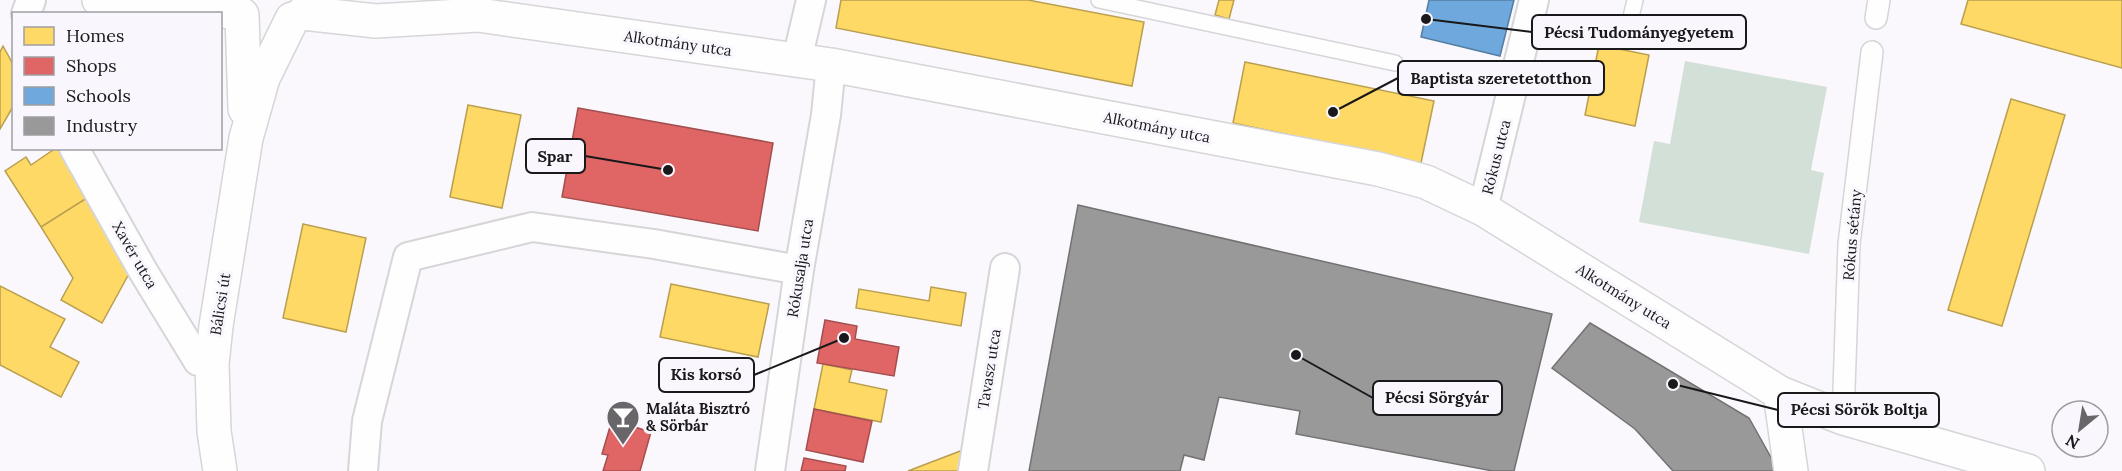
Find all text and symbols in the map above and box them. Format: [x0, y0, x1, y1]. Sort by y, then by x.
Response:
legend [12, 12, 222, 150]
callout: Pécsi Tudományegyetem [1532, 15, 1746, 49]
text: Pécsi Tudományegyetem [1544, 22, 1734, 42]
text: Homes [66, 24, 124, 47]
street label: Alkotmány utca [622, 26, 733, 60]
text: Shops [66, 54, 117, 77]
callout: Baptista szeretetotthon [1398, 61, 1604, 95]
text: Baptista szeretetotthon [1410, 68, 1592, 88]
text: Schools [66, 84, 131, 107]
street label: Alkotmány utca [1101, 107, 1212, 147]
text: Industry [66, 114, 138, 137]
street label: Rókus utca [1478, 117, 1515, 196]
callout: Spar [526, 139, 585, 173]
text: Spar [537, 146, 573, 166]
street label: Rókus sétány [1839, 189, 1865, 281]
street label: Rókusalja utca [783, 217, 817, 319]
street label: Xavér utca [108, 218, 162, 292]
street label: Alkotmány utca [1572, 259, 1675, 333]
street label: Bálicsi út [206, 271, 234, 337]
street label: Tavasz utca [973, 327, 1005, 410]
callout: Kis korsó [659, 358, 754, 392]
text: Kis korsó [670, 364, 742, 384]
callout: Pécsi Sörgyár [1373, 381, 1502, 415]
text: Pécsi Sörgyár [1385, 387, 1490, 407]
callout: Pécsi Sörök Boltja [1778, 393, 1939, 427]
bar icon: Maláta Bisztró & Sörbár [605, 399, 641, 446]
place label: Maláta Bisztró & Sörbár [646, 399, 751, 435]
text: Pécsi Sörök Boltja [1790, 399, 1928, 419]
north arrow [2050, 399, 2110, 459]
text: N [2062, 430, 2083, 454]

